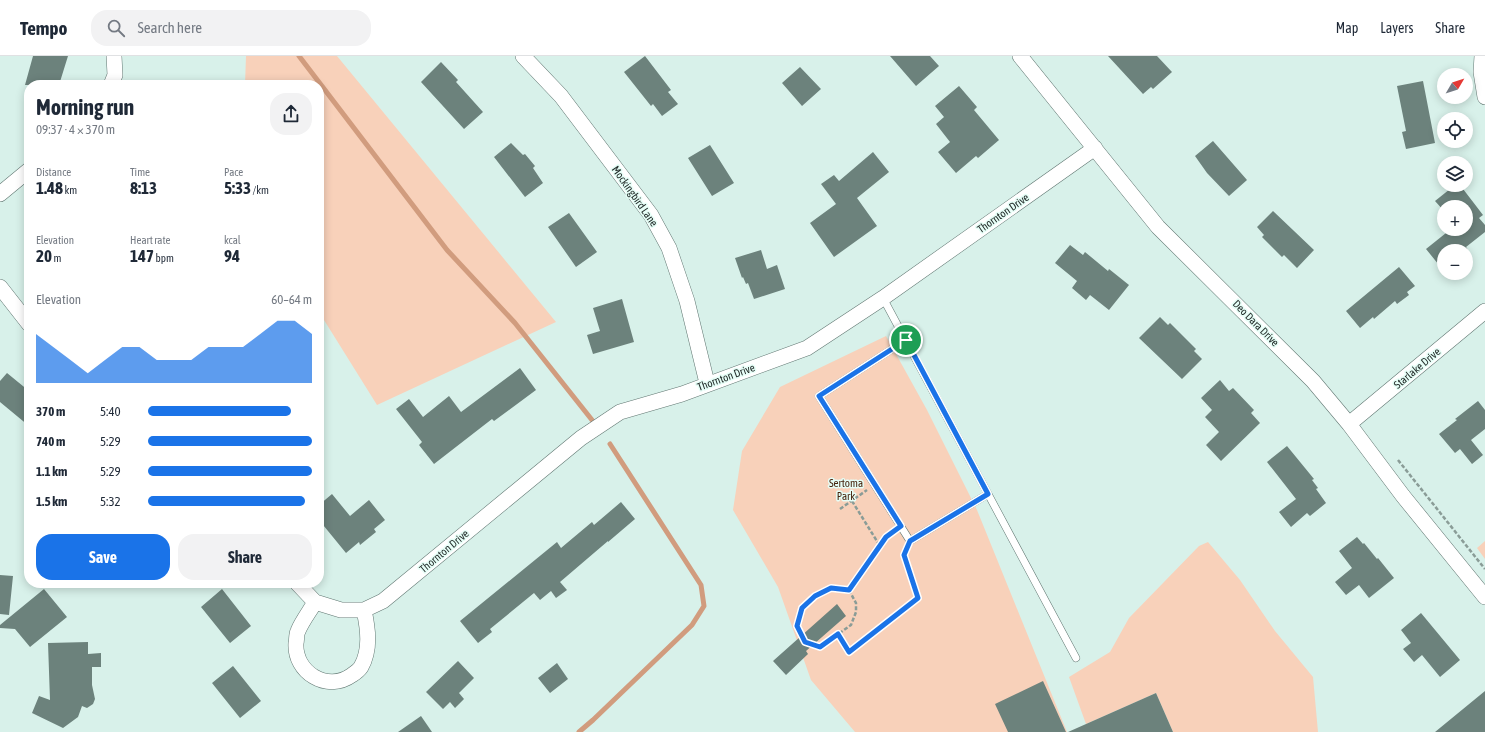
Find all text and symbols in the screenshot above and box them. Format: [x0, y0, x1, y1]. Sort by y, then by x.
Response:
search box [91, 10, 371, 46]
text: Tempo [20, 17, 67, 39]
icon: search [105, 17, 127, 39]
text: Search here [137, 19, 202, 36]
text: Map [1336, 20, 1358, 36]
text: Layers [1380, 20, 1413, 36]
text: Share [1435, 20, 1465, 36]
north arrow [1437, 68, 1473, 104]
map controls [1437, 68, 1473, 280]
button: share [270, 93, 312, 135]
text: Morning run [36, 94, 134, 120]
button: locate [1437, 112, 1473, 148]
text: 09:37 · 4 × 370 m [36, 122, 115, 137]
button: layers [1437, 156, 1473, 192]
street label: Mockingbird Lane [610, 163, 660, 229]
text: Distance [36, 166, 71, 178]
text: Time [130, 166, 150, 178]
text: Pace [224, 166, 243, 178]
text: 1.48 [36, 178, 63, 198]
text: 8:13 [130, 178, 157, 198]
text: 5:33 [224, 178, 251, 198]
text: km [63, 184, 77, 196]
text: /km [251, 184, 269, 196]
street label: Thornton Drive [975, 191, 1031, 235]
button: + [1437, 200, 1473, 236]
text: Elevation [36, 234, 74, 246]
text: Heart rate [130, 234, 171, 246]
text: kcal [224, 234, 241, 246]
button: − [1437, 244, 1473, 280]
text: 20 [36, 246, 52, 266]
text: 147 [130, 246, 154, 266]
text: 94 [224, 246, 240, 266]
text: m [52, 252, 61, 264]
text: bpm [154, 252, 174, 264]
text: Elevation [36, 292, 81, 307]
text: 60–64 m [271, 292, 312, 307]
street label: Deo Dara Drive [1231, 298, 1281, 348]
pin [889, 323, 923, 357]
icon: arrive [895, 329, 917, 351]
street label: Starlake Drive [1391, 345, 1443, 391]
street label: Thornton Drive [696, 361, 756, 393]
text: 370 m [36, 404, 65, 419]
text: 5:40 [100, 404, 121, 419]
text: 740 m [36, 434, 65, 449]
text: 5:29 [100, 434, 121, 449]
text: 1.1 km [36, 464, 67, 479]
text: 5:29 [100, 464, 121, 479]
park label: Sertoma Park [829, 477, 863, 502]
text: 1.5 km [36, 494, 67, 509]
text: 5:32 [100, 494, 121, 509]
street label: Thornton Drive [417, 527, 471, 575]
button: Save [36, 534, 170, 580]
button: Share [178, 534, 312, 580]

